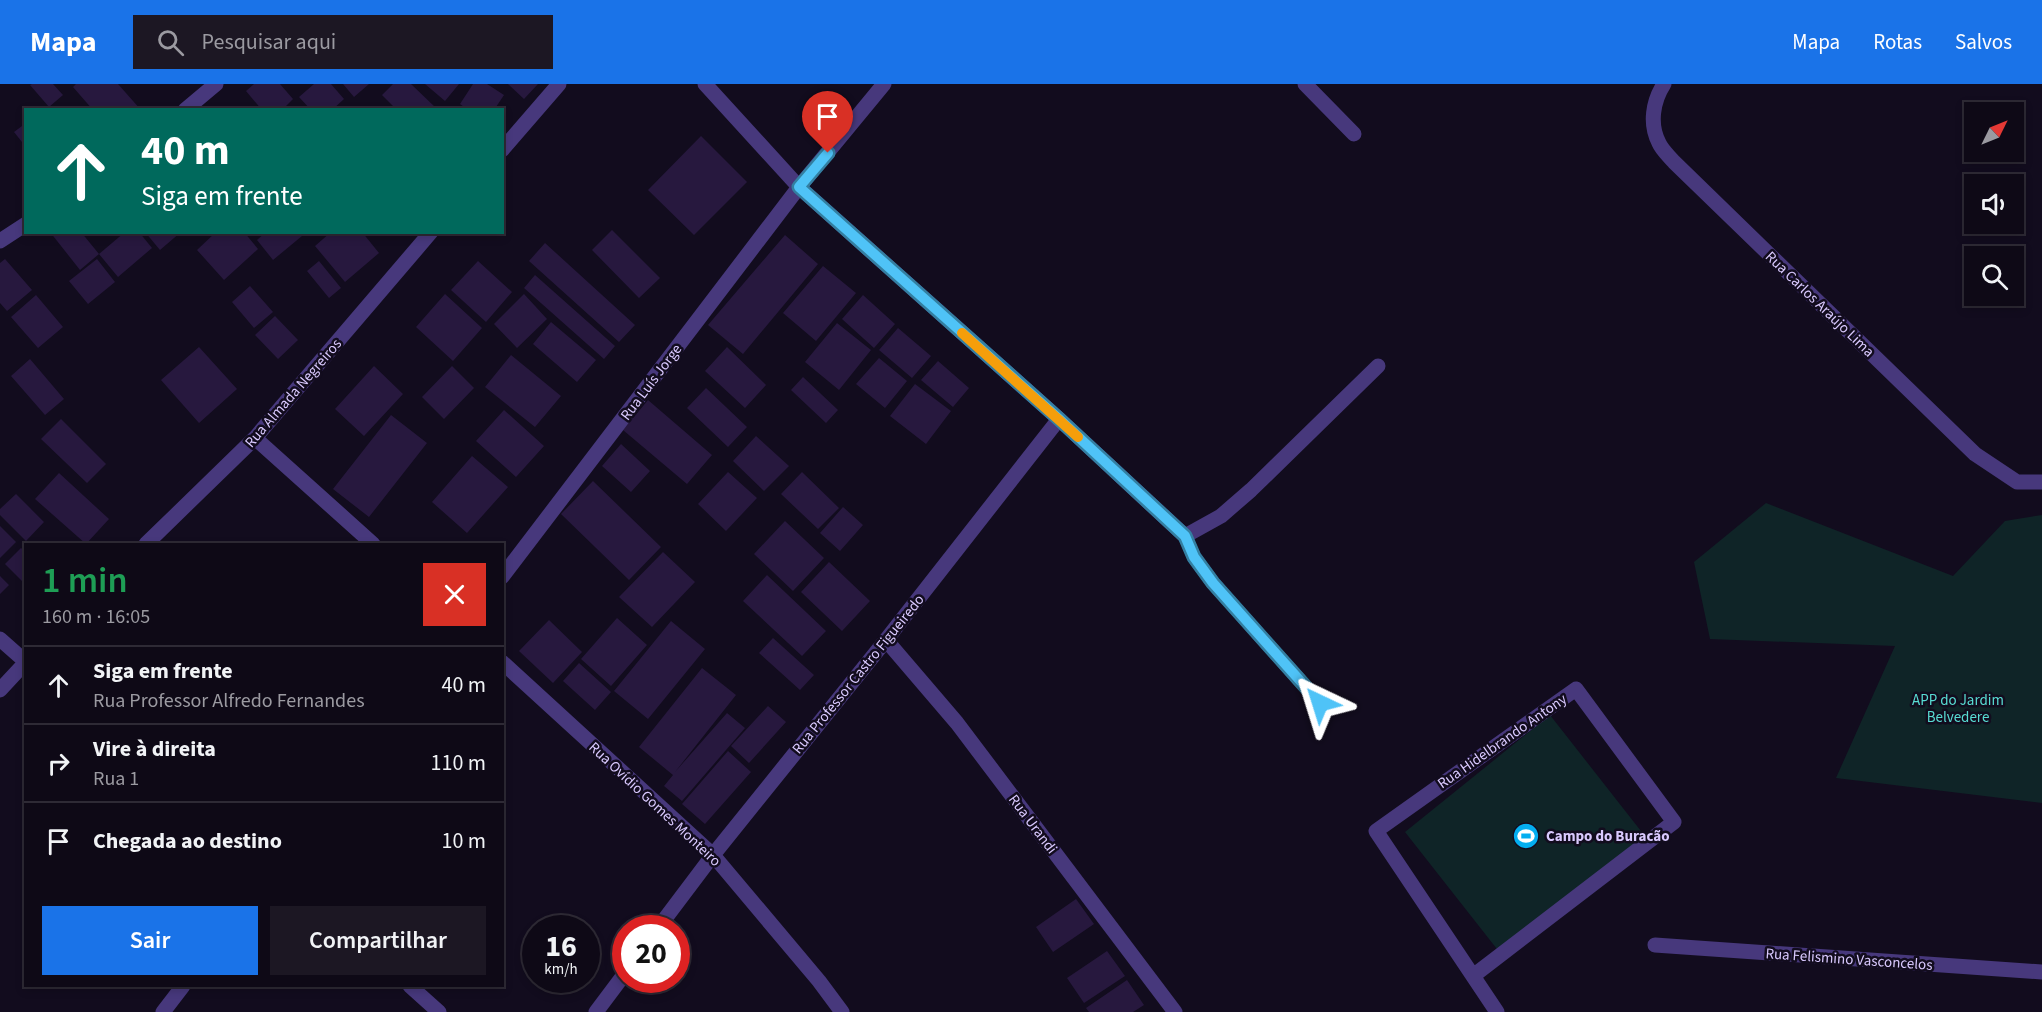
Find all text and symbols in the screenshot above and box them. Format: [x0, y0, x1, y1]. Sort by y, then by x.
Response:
search box [133, 15, 553, 69]
text: Mapa [30, 22, 97, 62]
icon: search [154, 26, 187, 59]
text: Pesquisar aqui [202, 26, 336, 58]
text: Mapa [1792, 27, 1840, 57]
text: Rotas [1873, 27, 1922, 57]
text: Salvos [1955, 27, 2012, 57]
pin [802, 91, 853, 153]
icon: arrive [811, 100, 844, 133]
north arrow [1964, 102, 2024, 162]
map controls [1964, 102, 2024, 306]
text: 40 m [141, 121, 230, 181]
icon: ahead [42, 132, 120, 210]
button: sound [1964, 174, 2024, 234]
text: Siga em frente [141, 177, 303, 216]
button: search [1964, 246, 2024, 306]
street label: Rua Carlos Araújo Lima [1760, 247, 1879, 362]
street label: Rua Almada Negreiros [240, 334, 347, 452]
street label: Rua Luís Jorge [616, 340, 687, 425]
text: 1 min [42, 555, 128, 606]
button: close [423, 563, 486, 626]
street label: Rua Professor Castro Figueiredo [787, 590, 929, 759]
text: 160 m · 16:05 [42, 603, 150, 631]
text: Siga em frente [93, 655, 233, 687]
icon: ahead [42, 669, 75, 702]
text: 40 m [441, 669, 486, 701]
position arrow [1288, 671, 1352, 735]
text: Rua Professor Alfredo Fernandes [93, 687, 365, 715]
street label: Rua Hidelbrando Antony [1433, 689, 1571, 794]
park label: APP do Jardim Belvedere [1912, 690, 2004, 728]
text: Vire à direita [93, 733, 216, 765]
street label: Rua Ovídio Gomes Monteiro [584, 737, 725, 871]
icon: right [42, 747, 75, 780]
text: 110 m [431, 747, 486, 779]
text: Rua 1 [93, 765, 139, 793]
street label: Rua Urandi [1003, 790, 1062, 858]
sports icon: Campo do Buracão [1511, 821, 1541, 851]
icon: arrive [42, 825, 75, 858]
text: Chegada ao destino [93, 825, 282, 857]
text: 10 m [441, 825, 486, 857]
place label: Campo do Buracão [1546, 826, 1669, 847]
button: Sair [42, 906, 258, 975]
button: Compartilhar [270, 906, 486, 975]
speed limit sign: 20 [612, 915, 690, 993]
text: 16 [545, 925, 577, 968]
street label: Rua Felismino Vasconcelos [1765, 943, 1933, 976]
text: km/h [544, 959, 578, 980]

